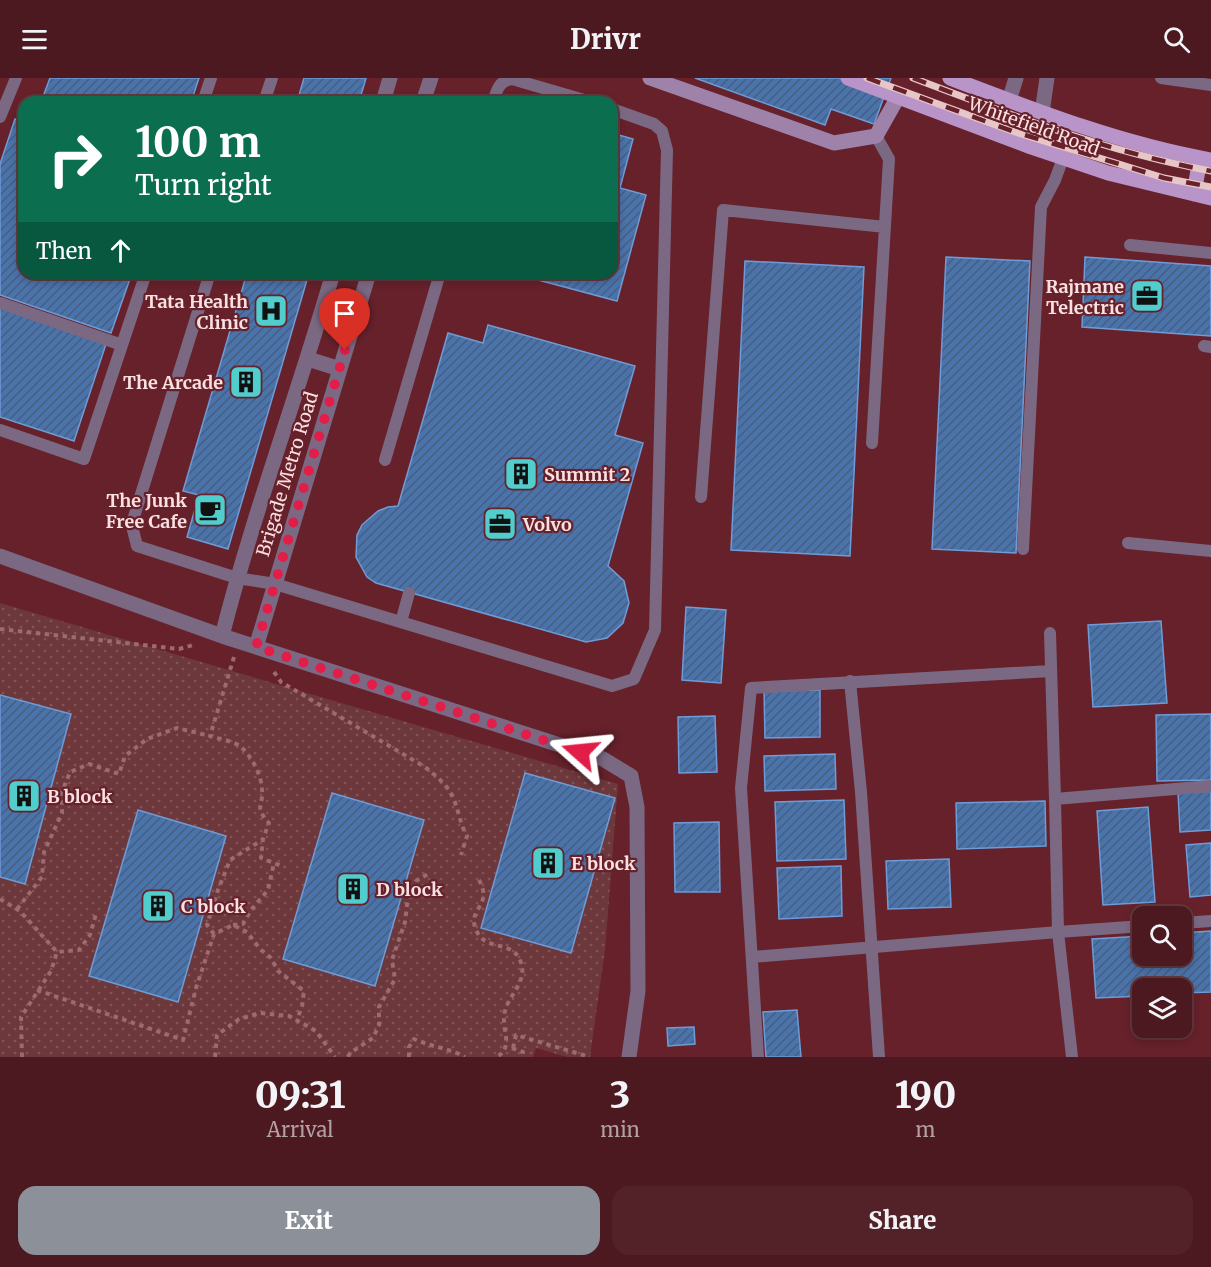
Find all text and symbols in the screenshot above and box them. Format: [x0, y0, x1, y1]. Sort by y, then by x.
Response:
text: Drivr [570, 22, 641, 56]
icon: menu [18, 23, 51, 56]
icon: search [1160, 23, 1193, 56]
street label: Whitefield Road [964, 91, 1103, 161]
text: 100 m [135, 116, 261, 168]
icon: right [36, 120, 114, 198]
text: Turn right [135, 168, 272, 202]
icon: ahead [104, 234, 137, 267]
text: Then [36, 237, 92, 265]
place label: Rajmane Telectric [1045, 275, 1124, 319]
office icon: Rajmane Telectric [1129, 278, 1165, 314]
pin [319, 288, 370, 350]
place label: Tata Health Clinic [145, 290, 248, 334]
hospital icon: Tata Health Clinic [253, 293, 289, 329]
icon: arrive [328, 297, 361, 330]
building icon: The Arcade [228, 364, 264, 400]
place label: The Arcade [123, 371, 223, 394]
street label: Brigade Metro Road [251, 389, 323, 559]
building icon: Summit 2 [503, 456, 539, 492]
place label: Summit 2 [544, 463, 630, 486]
place label: The Junk Free Cafe [106, 489, 187, 533]
cafe icon: The Junk Free Cafe [192, 492, 228, 528]
office icon: Volvo [482, 506, 518, 542]
place label: Volvo [522, 513, 572, 536]
position arrow [548, 720, 612, 784]
building icon: B block [6, 778, 42, 814]
place label: B block [47, 785, 113, 808]
building icon: E block [530, 845, 566, 881]
place label: E block [571, 852, 636, 875]
building icon: D block [335, 871, 371, 907]
place label: D block [376, 878, 443, 901]
building icon: C block [140, 888, 176, 924]
place label: C block [181, 895, 246, 918]
map controls [1132, 906, 1192, 1038]
button: search [1132, 906, 1192, 966]
button: layers [1132, 978, 1192, 1038]
text: 09:31 [255, 1073, 346, 1118]
text: 3 [610, 1073, 630, 1118]
text: 190 [895, 1073, 956, 1118]
text: Arrival [267, 1117, 334, 1142]
text: min [600, 1117, 640, 1142]
text: m [916, 1117, 935, 1142]
button: Exit [18, 1186, 600, 1255]
button: Share [612, 1186, 1193, 1255]

